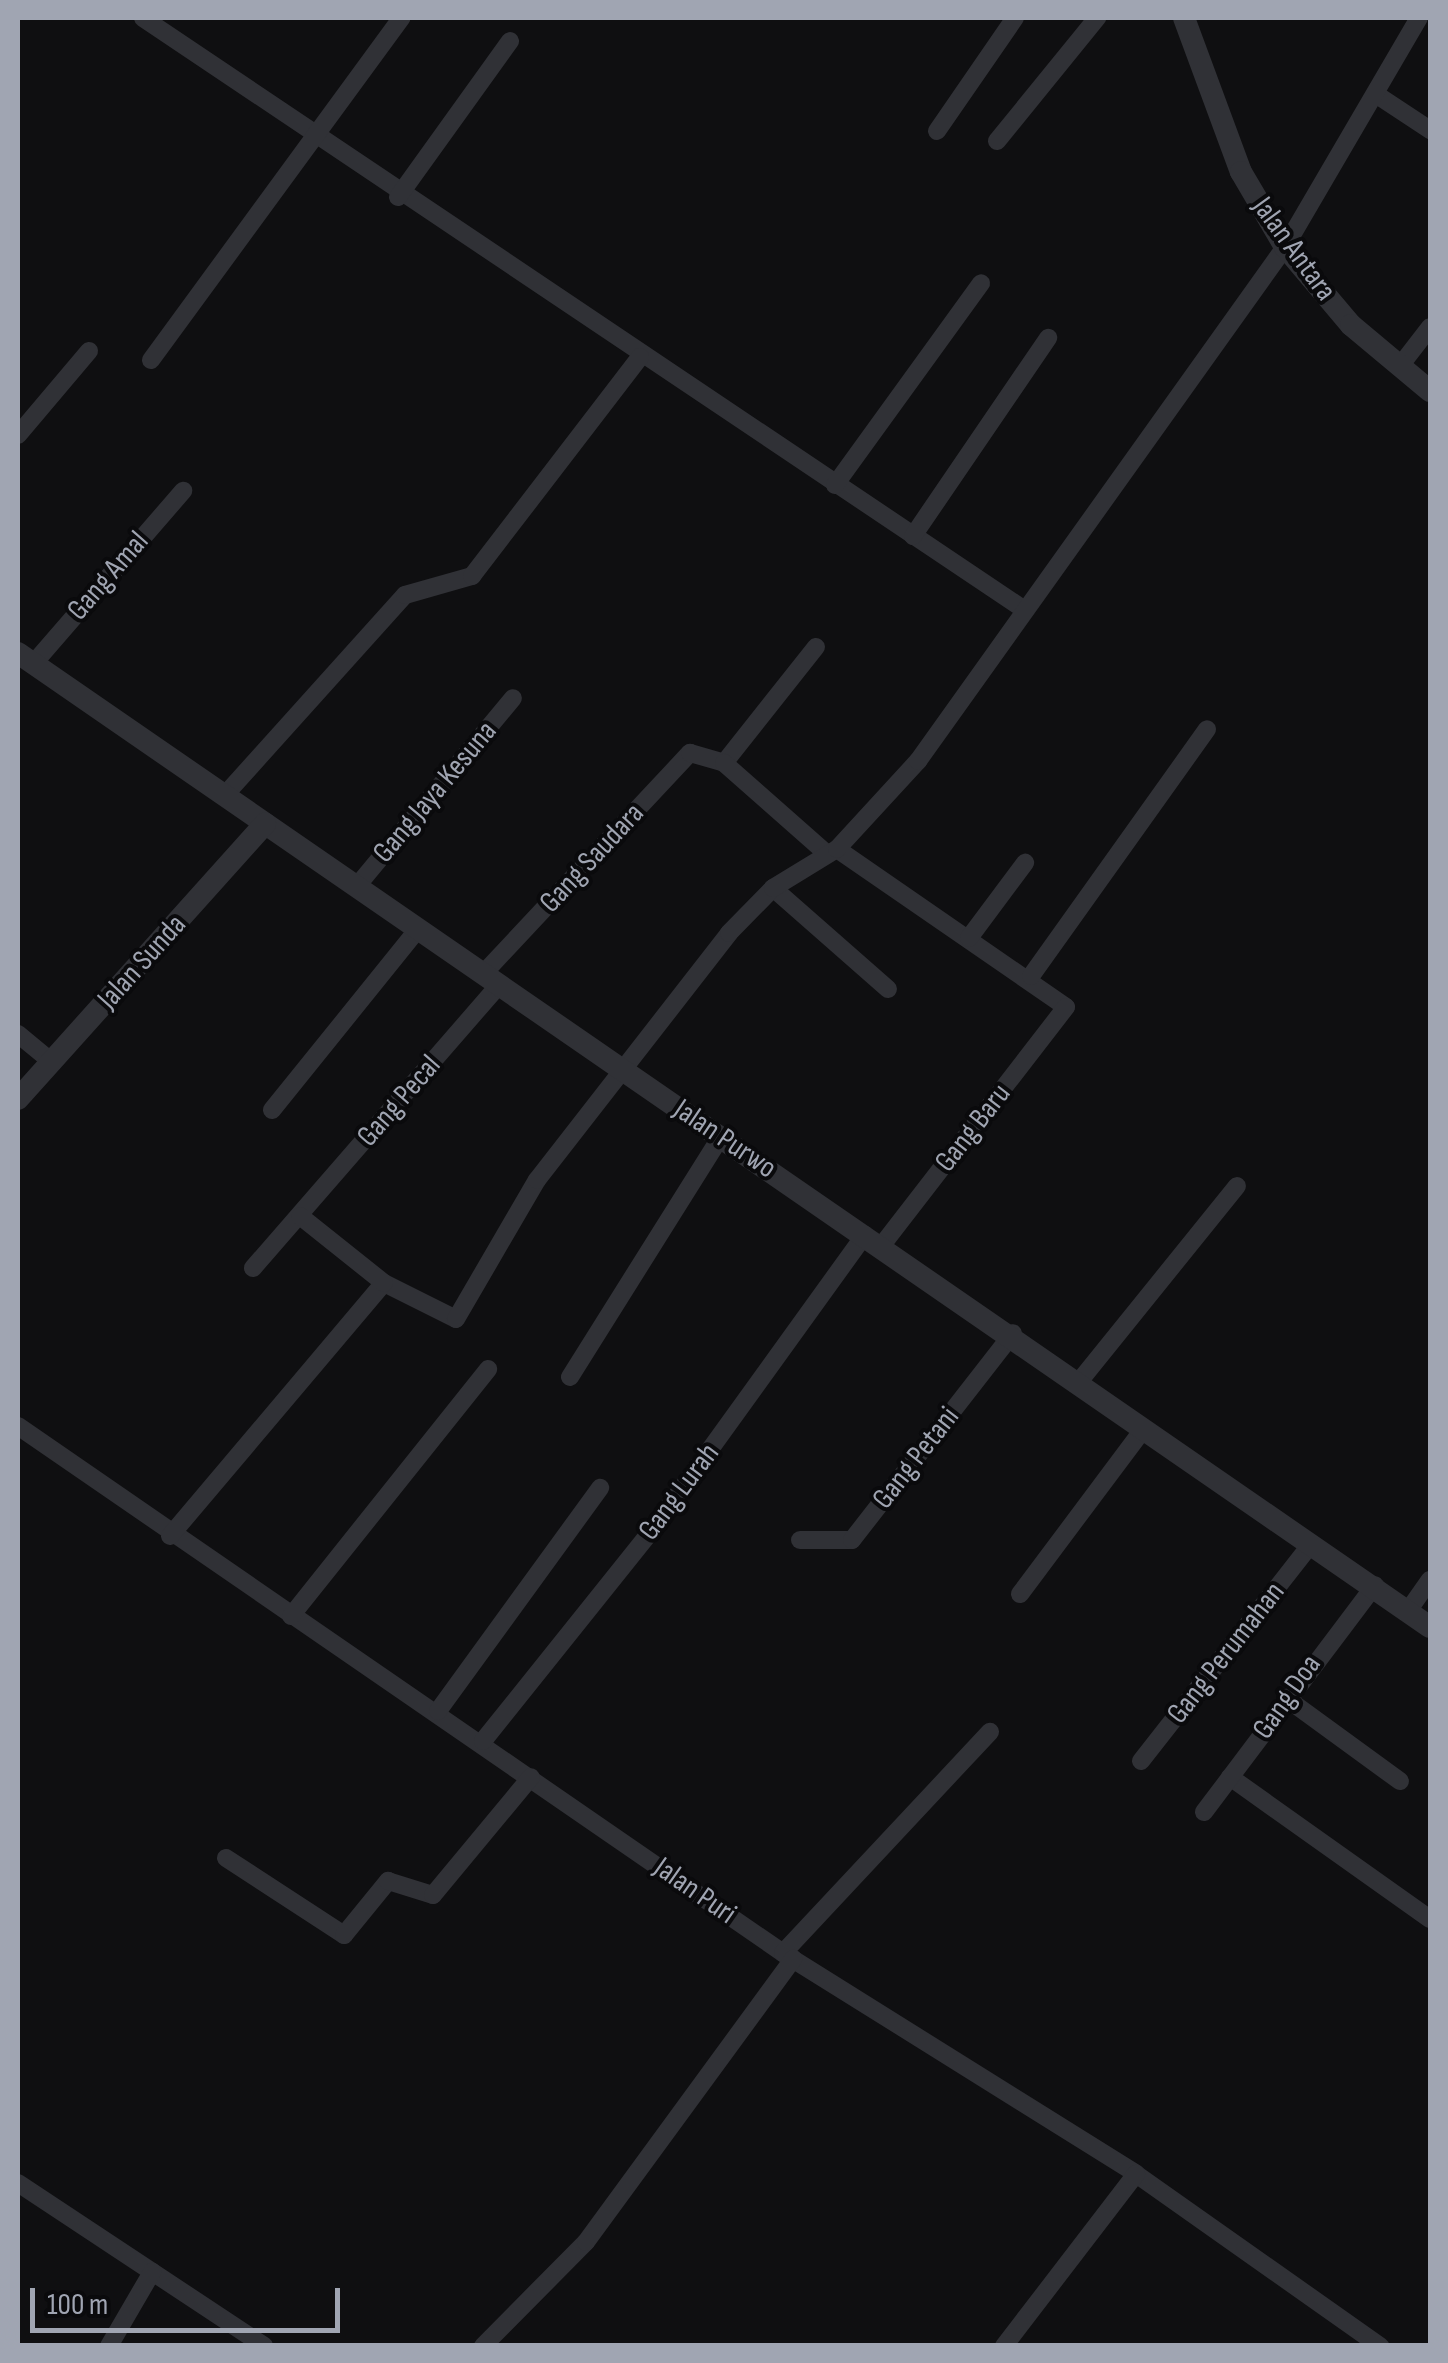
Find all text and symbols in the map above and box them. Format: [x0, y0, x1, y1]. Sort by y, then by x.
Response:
street label: Jalan Antara [1244, 190, 1344, 308]
street label: Gang Amal [60, 524, 156, 628]
street label: Gang Jaya Kesuna [365, 714, 505, 870]
street label: Gang Saudara [532, 796, 652, 920]
street label: Jalan Sunda [90, 907, 194, 1017]
street label: Gang Pecal [350, 1048, 448, 1154]
street label: Gang Baru [927, 1077, 1019, 1179]
street label: Jalan Purwo [667, 1092, 783, 1186]
street label: Gang Petani [865, 1400, 967, 1516]
street label: Gang Lurah [631, 1436, 727, 1548]
street label: Gang Perumahan [1160, 1575, 1292, 1731]
street label: Gang Doa [1245, 1648, 1329, 1746]
street label: Jalan Puri [647, 1850, 743, 1932]
scale bar [35, 2268, 345, 2330]
text: 100 m [47, 2287, 108, 2323]

